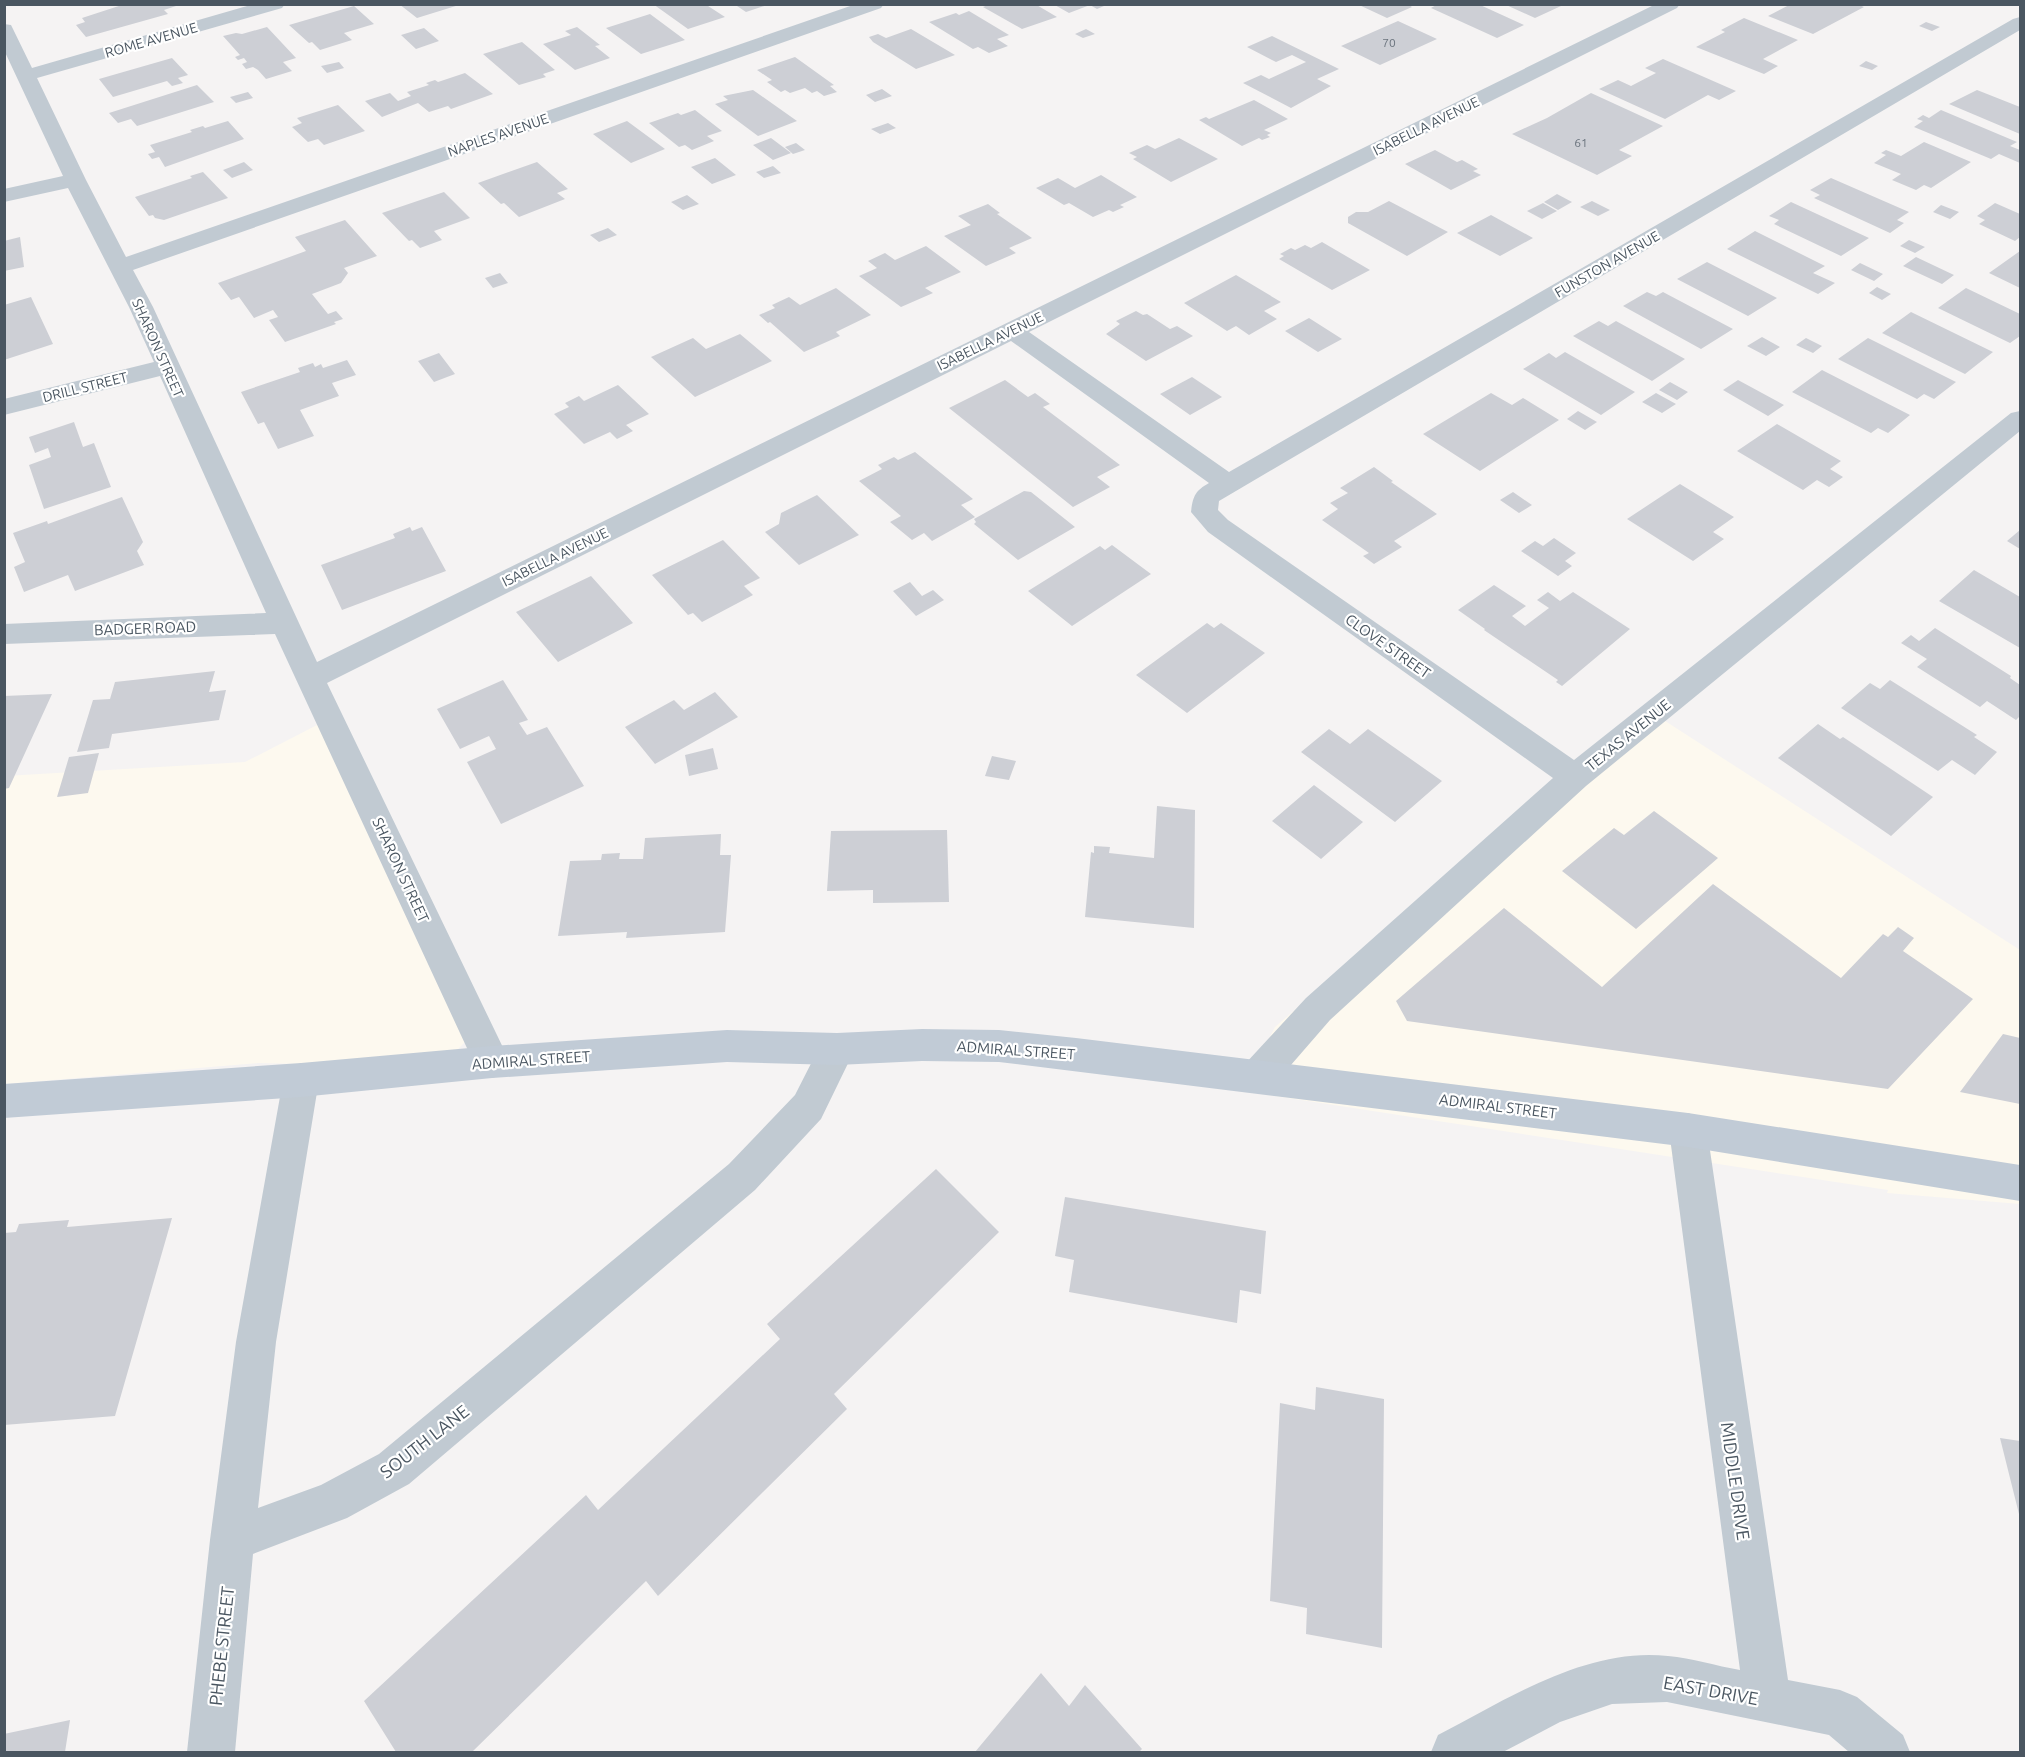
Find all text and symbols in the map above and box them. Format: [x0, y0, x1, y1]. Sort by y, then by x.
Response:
street label: ROME AVENUE [103, 19, 199, 61]
house number: 70 [1382, 36, 1396, 49]
street label: ISABELLA AVENUE [1370, 93, 1482, 159]
street label: NAPLES AVENUE [446, 110, 551, 160]
house number: 61 [1574, 136, 1588, 149]
street label: FUNSTON AVENUE [1552, 227, 1662, 301]
street label: SHARON STREET [129, 296, 187, 400]
street label: ISABELLA AVENUE [934, 308, 1046, 374]
street label: DRILL STREET [41, 369, 129, 405]
street label: ISABELLA AVENUE [499, 524, 611, 590]
street label: CLOVE STREET [1342, 610, 1434, 682]
street label: BADGER ROAD [94, 618, 196, 638]
street label: TEXAS AVENUE [1582, 696, 1674, 774]
street label: SHARON STREET [369, 815, 433, 926]
street label: ADMIRAL STREET [956, 1037, 1076, 1063]
street label: ADMIRAL STREET [471, 1047, 591, 1073]
street label: ADMIRAL STREET [1438, 1090, 1558, 1122]
street label: SOUTH LANE [376, 1400, 472, 1482]
street label: MIDDLE DRIVE [1718, 1421, 1754, 1541]
street label: PHEBE STREET [205, 1585, 237, 1707]
street label: EAST DRIVE [1662, 1672, 1760, 1708]

